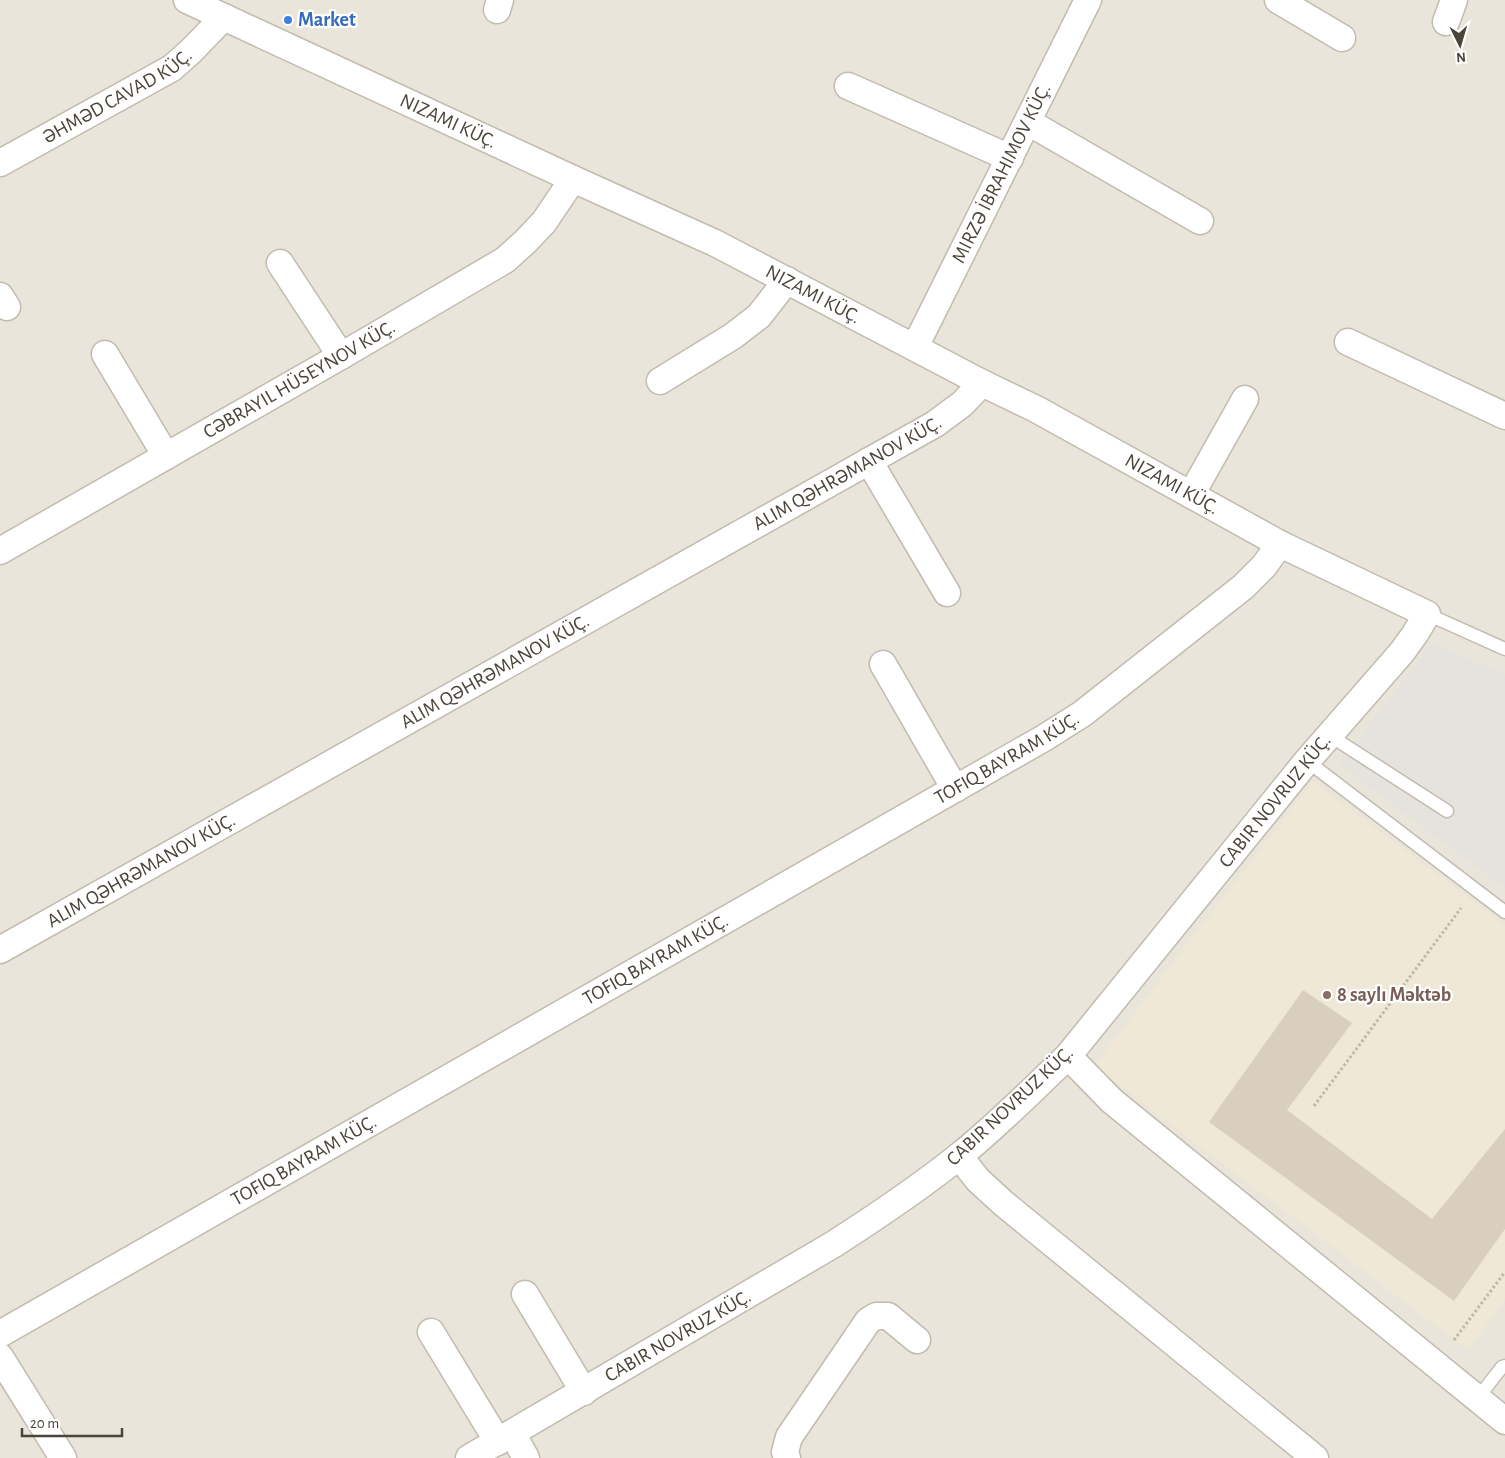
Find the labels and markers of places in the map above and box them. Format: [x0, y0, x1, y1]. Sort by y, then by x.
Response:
place label: Market [298, 10, 356, 30]
marker: Market [282, 14, 294, 26]
place label: 8 saylı Məktəb [1337, 985, 1451, 1005]
marker: 8 saylı Məktəb [1321, 989, 1333, 1001]

